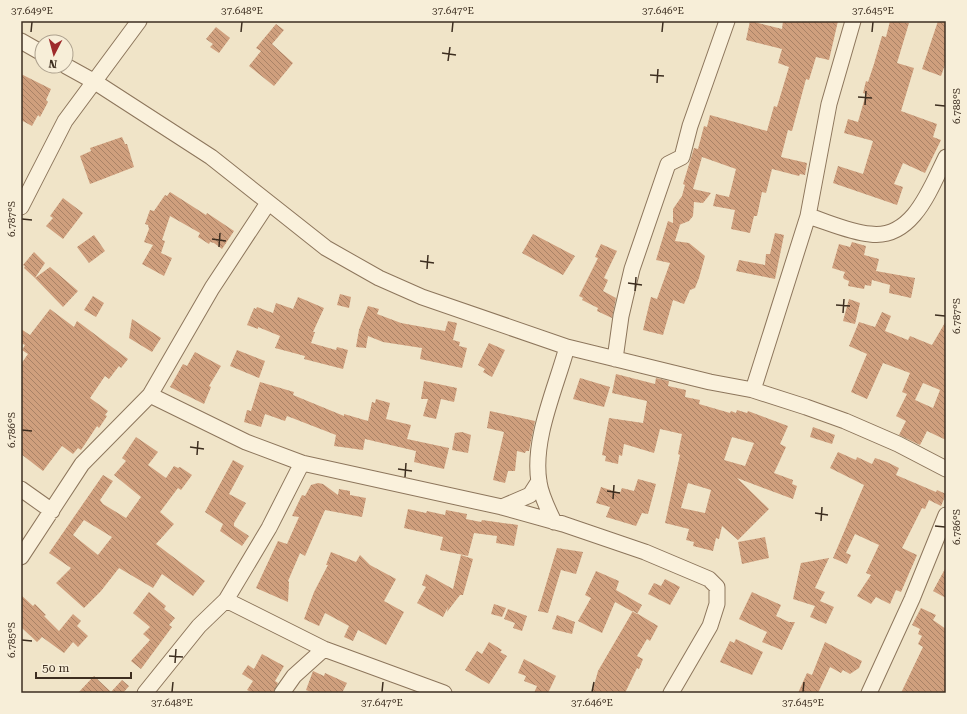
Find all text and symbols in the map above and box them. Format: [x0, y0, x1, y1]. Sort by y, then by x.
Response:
text: 37.649°E [11, 5, 53, 16]
text: 37.648°E [221, 5, 263, 16]
text: 37.647°E [432, 5, 474, 16]
text: 37.646°E [642, 5, 684, 16]
text: 37.645°E [852, 5, 894, 16]
north arrow [34, 34, 74, 74]
text: N [48, 56, 58, 70]
text: 6.788°S [951, 88, 962, 124]
text: 6.787°S [6, 201, 17, 237]
text: 6.787°S [951, 298, 962, 334]
text: 6.786°S [6, 412, 17, 448]
text: 6.786°S [951, 509, 962, 545]
text: 6.785°S [6, 622, 17, 658]
scale bar [36, 654, 131, 680]
text: 50 m [42, 661, 69, 675]
text: 37.648°E [151, 697, 193, 708]
text: 37.647°E [361, 697, 403, 708]
text: 37.646°E [571, 697, 613, 708]
text: 37.645°E [782, 697, 824, 708]

